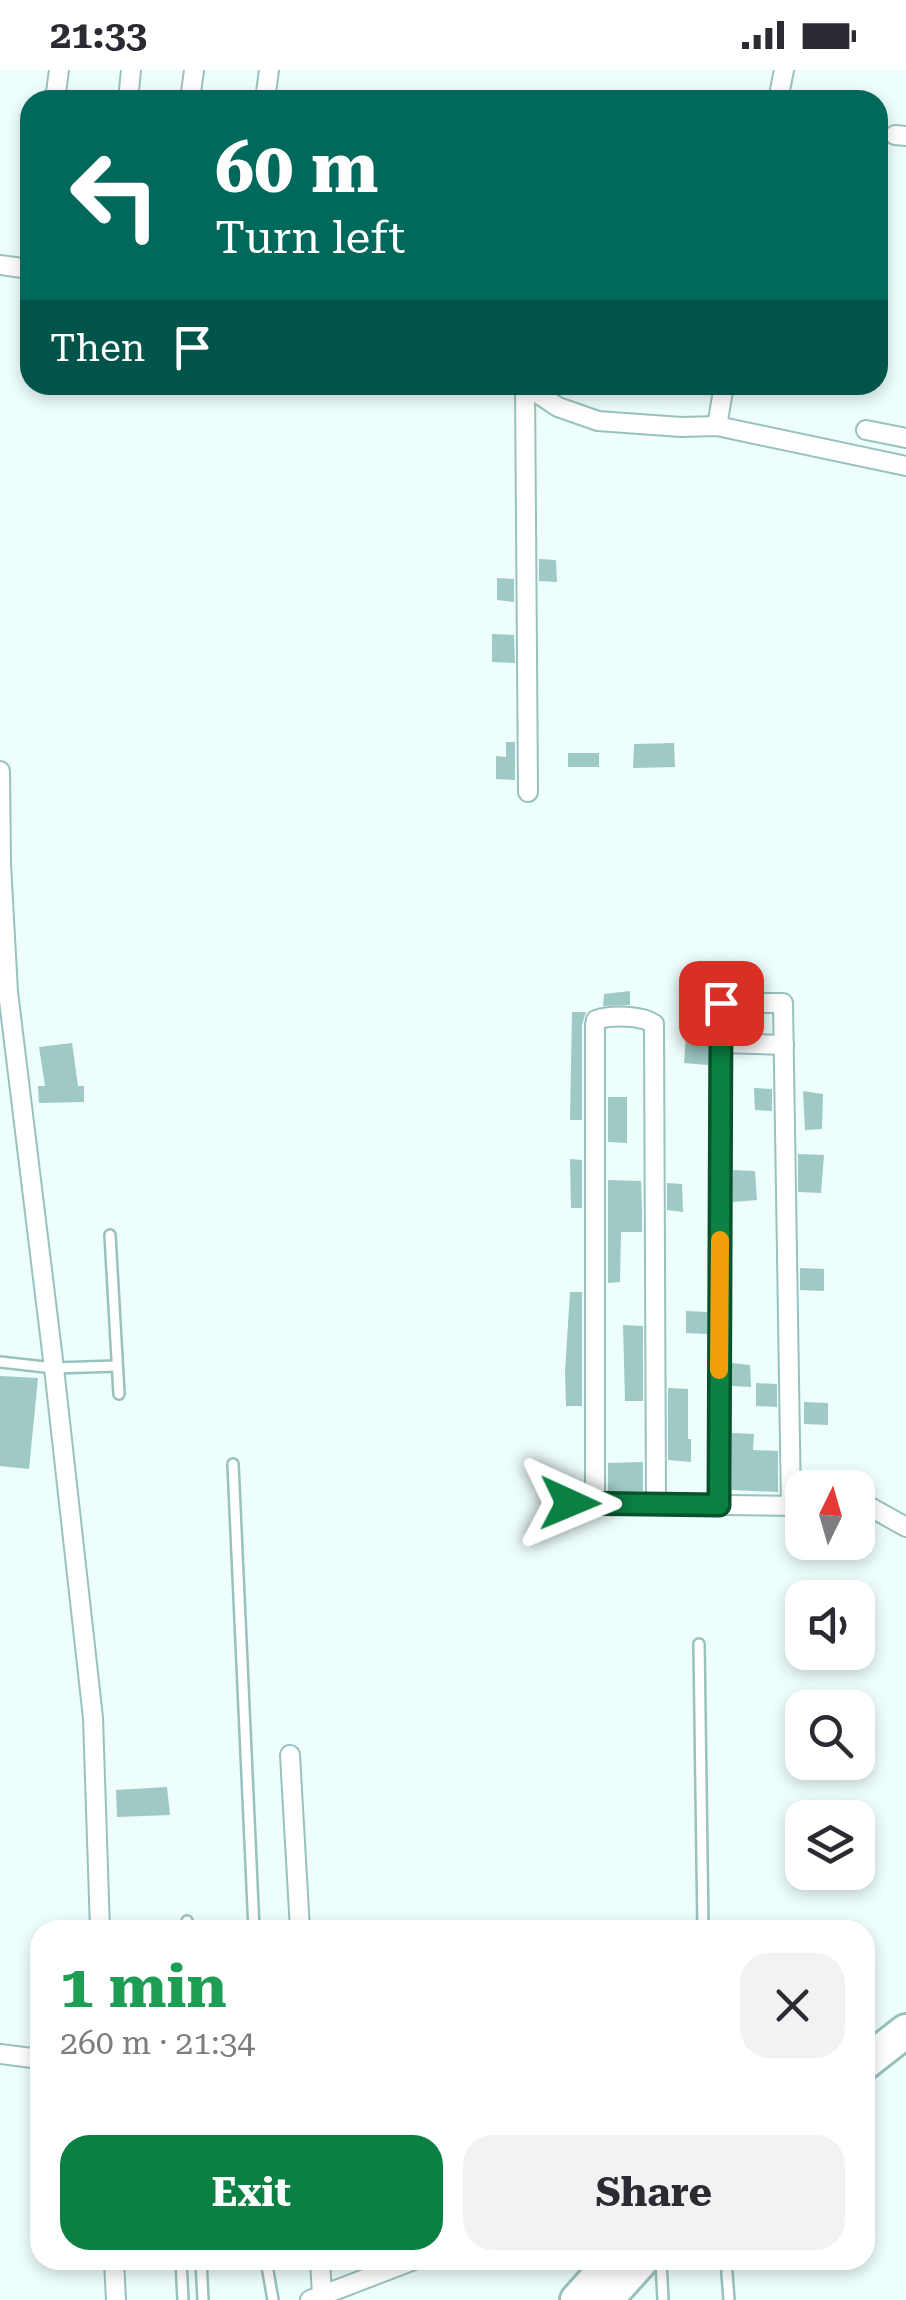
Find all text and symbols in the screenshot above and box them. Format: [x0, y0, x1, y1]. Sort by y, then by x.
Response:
text: 21:33 [50, 13, 147, 57]
text: 60 m [215, 127, 379, 209]
icon: left [50, 130, 180, 260]
text: Turn left [215, 211, 405, 264]
icon: arrive [165, 320, 220, 375]
text: Then [50, 326, 145, 370]
pin [679, 961, 764, 1046]
icon: arrive [694, 976, 749, 1031]
position arrow [518, 1451, 622, 1555]
north arrow [785, 1470, 875, 1560]
map controls [785, 1470, 875, 1890]
button: sound [785, 1580, 875, 1670]
button: search [785, 1690, 875, 1780]
button: layers [785, 1800, 875, 1890]
text: 1 min [60, 1951, 227, 2022]
button: close [740, 1953, 845, 2058]
text: 260 m · 21:34 [60, 2024, 255, 2062]
button: Exit [60, 2135, 443, 2250]
button: Share [463, 2135, 845, 2250]

